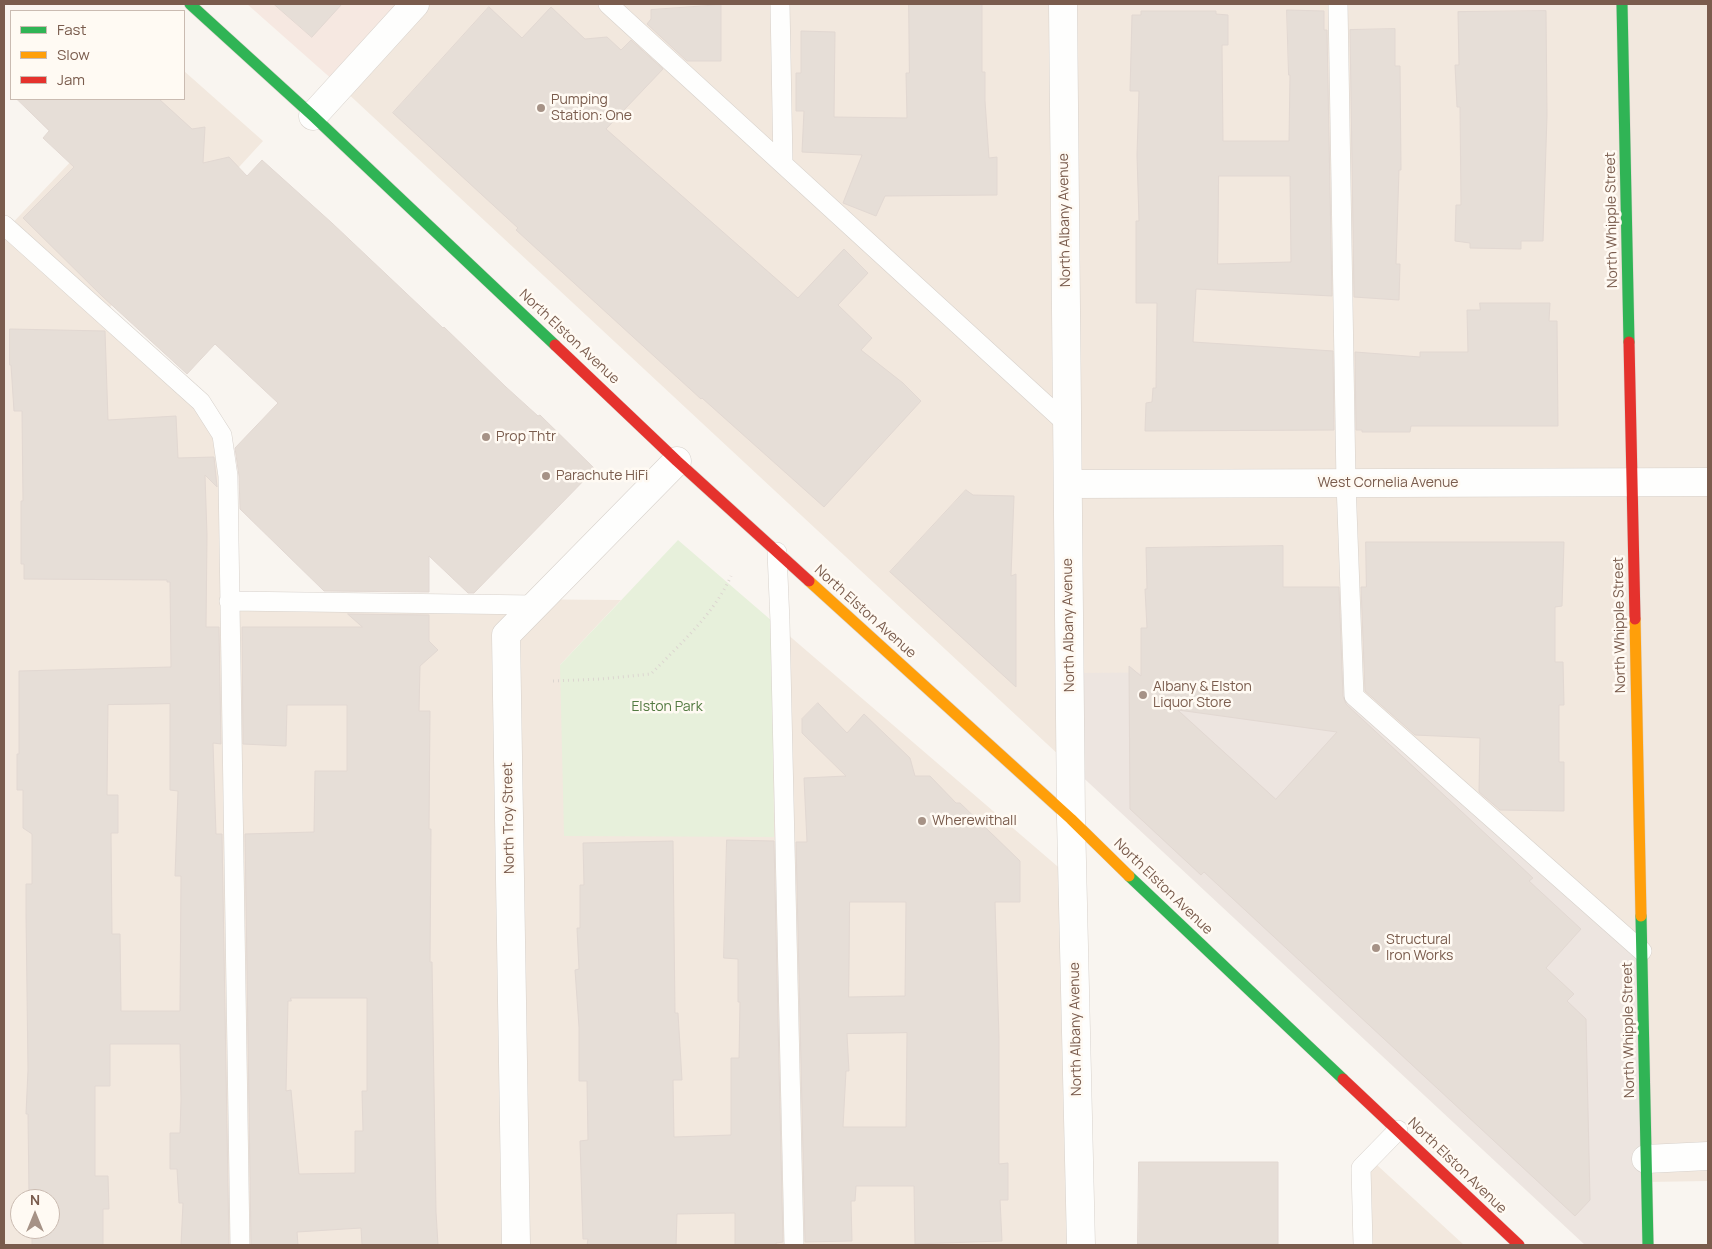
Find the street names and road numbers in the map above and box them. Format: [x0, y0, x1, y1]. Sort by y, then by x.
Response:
street label: North Whipple Street [1602, 152, 1622, 288]
street label: North Albany Avenue [1055, 153, 1075, 287]
street label: North Elston Avenue [515, 286, 623, 388]
street label: West Cornelia Avenue [1317, 475, 1459, 491]
street label: North Whipple Street [1610, 557, 1630, 693]
street label: North Albany Avenue [1059, 558, 1079, 692]
street label: North Elston Avenue [811, 562, 919, 662]
street label: North Troy Street [500, 762, 518, 874]
street label: North Elston Avenue [1110, 835, 1216, 939]
street label: North Albany Avenue [1066, 962, 1086, 1096]
street label: North Whipple Street [1619, 962, 1639, 1098]
street label: North Elston Avenue [1404, 1114, 1510, 1218]

